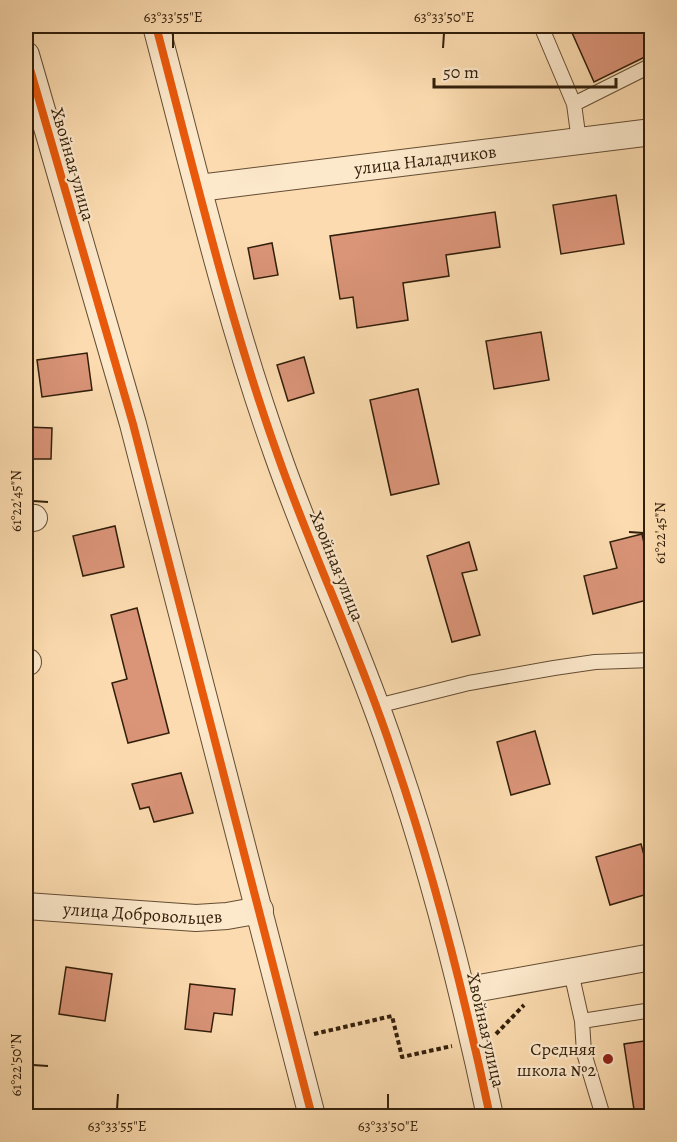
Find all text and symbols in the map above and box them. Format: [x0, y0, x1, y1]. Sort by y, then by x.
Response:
text: 63°33'55"E [143, 7, 203, 27]
text: 63°33'50"E [414, 7, 474, 27]
scale bar [434, 51, 616, 89]
text: 50 m [443, 60, 479, 84]
street label: Хвойная улица [45, 104, 101, 224]
street label: улица Наладчиков [352, 139, 498, 181]
text: 61°22'45"N [6, 470, 26, 532]
text: 61°22'45"N [650, 502, 670, 564]
street label: Хвойная улица [304, 507, 370, 625]
street label: улица Добровольцев [61, 897, 223, 930]
street label: Хвойная улица [461, 970, 511, 1090]
text: 61°22'50"N [6, 1033, 26, 1097]
place label: Средняя школа №2 [517, 1037, 596, 1082]
marker: Средняя школа №2 [601, 1052, 615, 1066]
text: 63°33'55"E [87, 1116, 147, 1136]
text: 63°33'50"E [358, 1116, 418, 1136]

